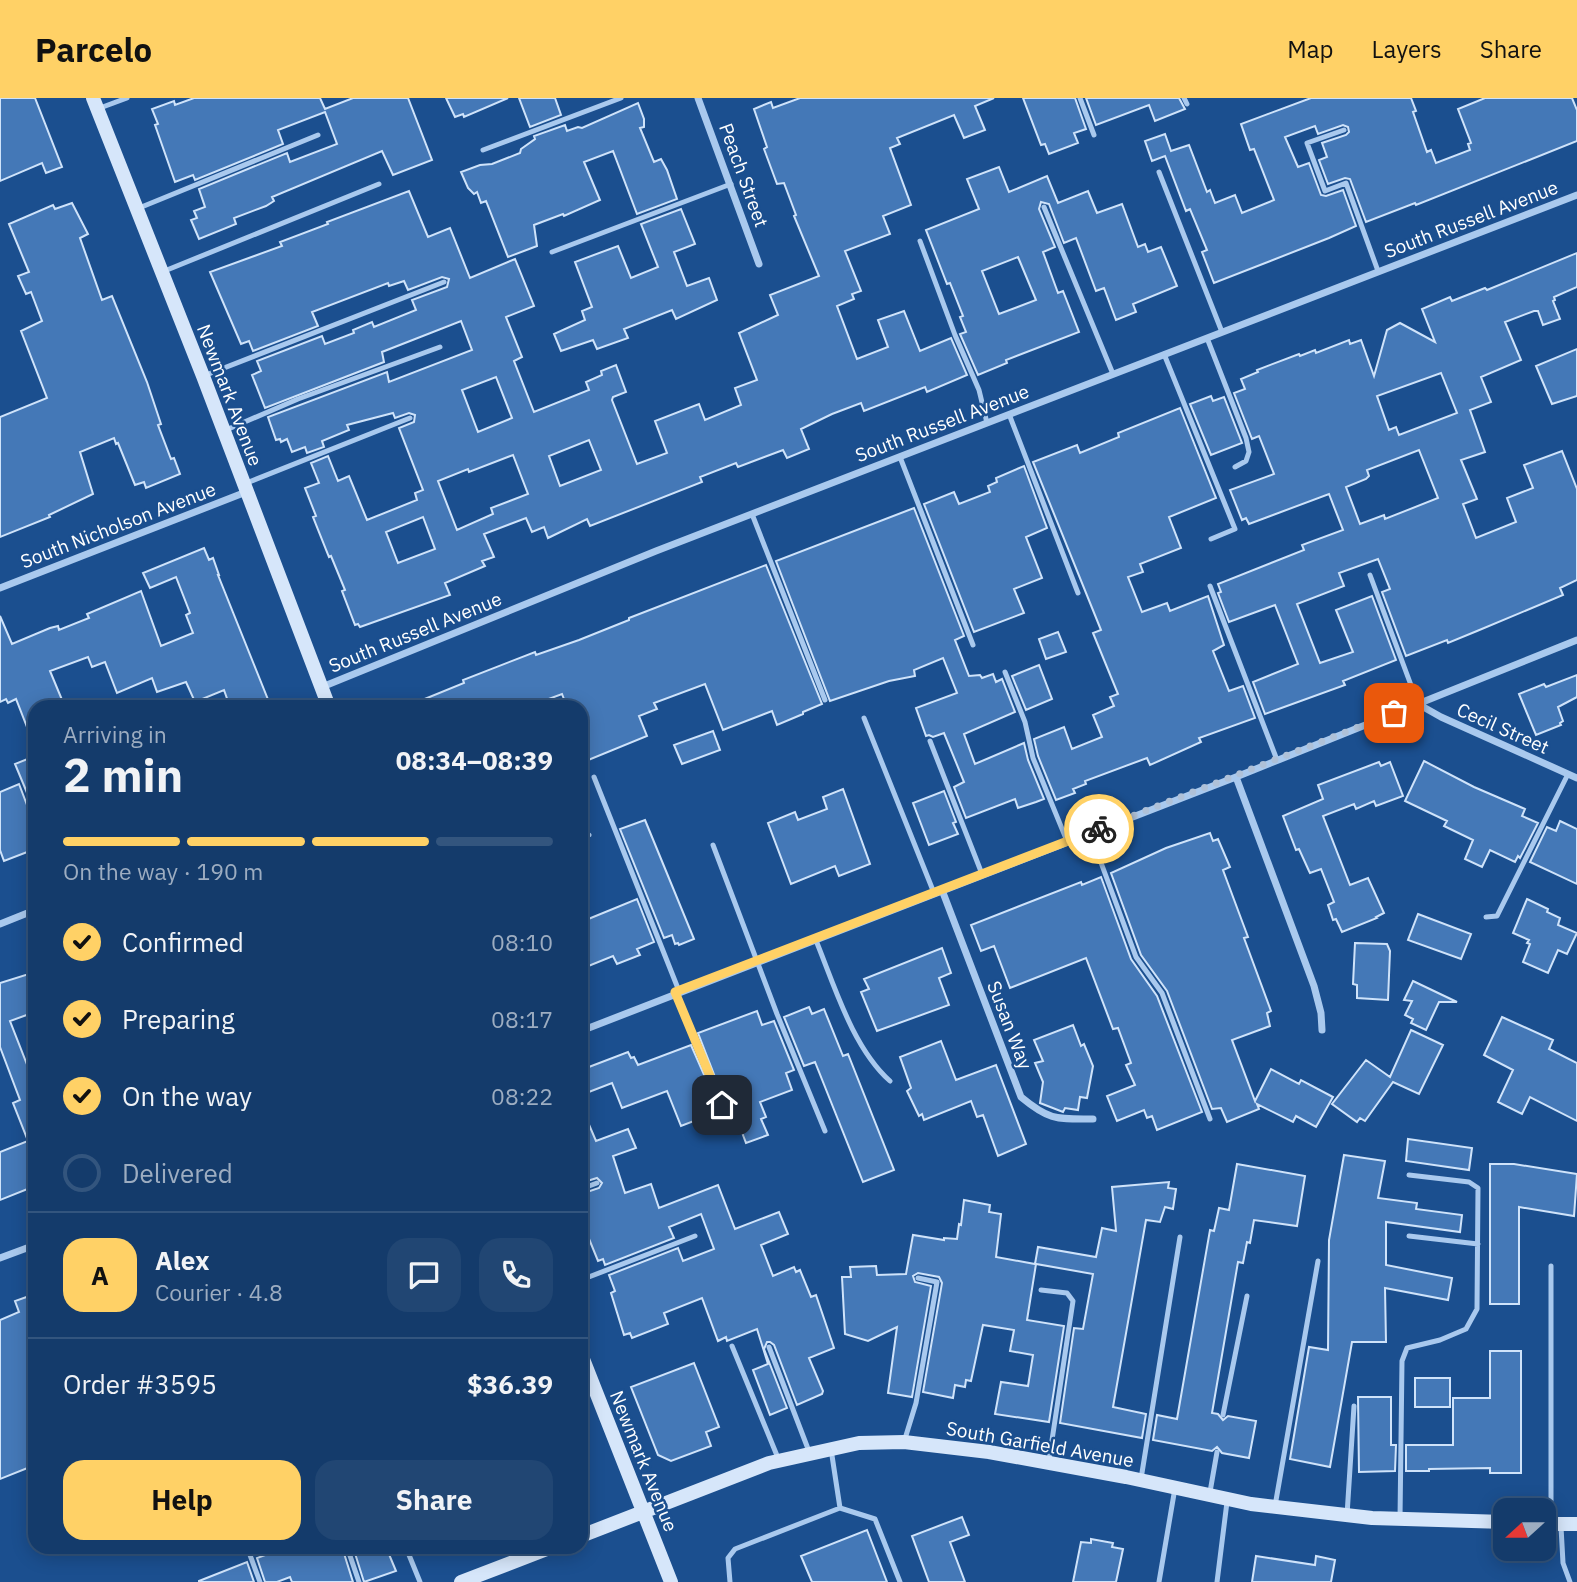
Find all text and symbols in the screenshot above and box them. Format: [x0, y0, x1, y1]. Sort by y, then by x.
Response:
text: Parcelo [35, 28, 152, 71]
text: Map [1287, 33, 1334, 65]
text: Layers [1372, 33, 1442, 65]
text: Share [1480, 33, 1542, 65]
street label: Peach Street [714, 120, 774, 230]
street label: South Russell Avenue [1381, 175, 1561, 263]
street label: Newmark Avenue [192, 321, 268, 469]
street label: South Russell Avenue [852, 379, 1032, 467]
street label: South Nicholson Avenue [17, 477, 219, 573]
street label: South Russell Avenue [325, 586, 505, 678]
pin [1364, 683, 1424, 743]
icon: bag [1375, 694, 1413, 732]
street label: Cecil Street [1453, 697, 1553, 759]
text: Arriving in [63, 719, 167, 749]
text: 08:34–08:39 [396, 743, 553, 777]
text: 2 min [63, 745, 183, 805]
courier [1064, 794, 1134, 864]
icon: bike [1080, 810, 1118, 848]
text: On the way · 190 m [63, 856, 263, 886]
icon: check [63, 923, 101, 961]
text: Confirmed [122, 925, 244, 959]
text: 08:10 [491, 927, 553, 957]
street label: Susan Way [982, 977, 1038, 1073]
icon: check [63, 1000, 101, 1038]
text: Preparing [122, 1002, 235, 1036]
text: 08:17 [491, 1004, 553, 1034]
pin [692, 1075, 752, 1135]
icon: check [63, 1077, 101, 1115]
text: On the way [122, 1079, 252, 1113]
text: 08:22 [491, 1081, 553, 1111]
icon: home [703, 1086, 741, 1124]
text: Delivered [122, 1156, 233, 1190]
button: chat [387, 1238, 461, 1312]
button: phone [479, 1238, 553, 1312]
text: Alex [155, 1243, 209, 1277]
text: A [91, 1258, 109, 1292]
text: Courier · 4.8 [155, 1277, 283, 1307]
text: Order #3595 [63, 1367, 217, 1401]
text: $36.39 [467, 1367, 553, 1401]
street label: Newmark Avenue [605, 1387, 683, 1535]
street label: South Garfield Avenue [944, 1416, 1136, 1472]
button: Help [63, 1460, 301, 1540]
button: Share [315, 1460, 553, 1540]
north arrow [1493, 1498, 1556, 1561]
map controls [1493, 1498, 1556, 1561]

